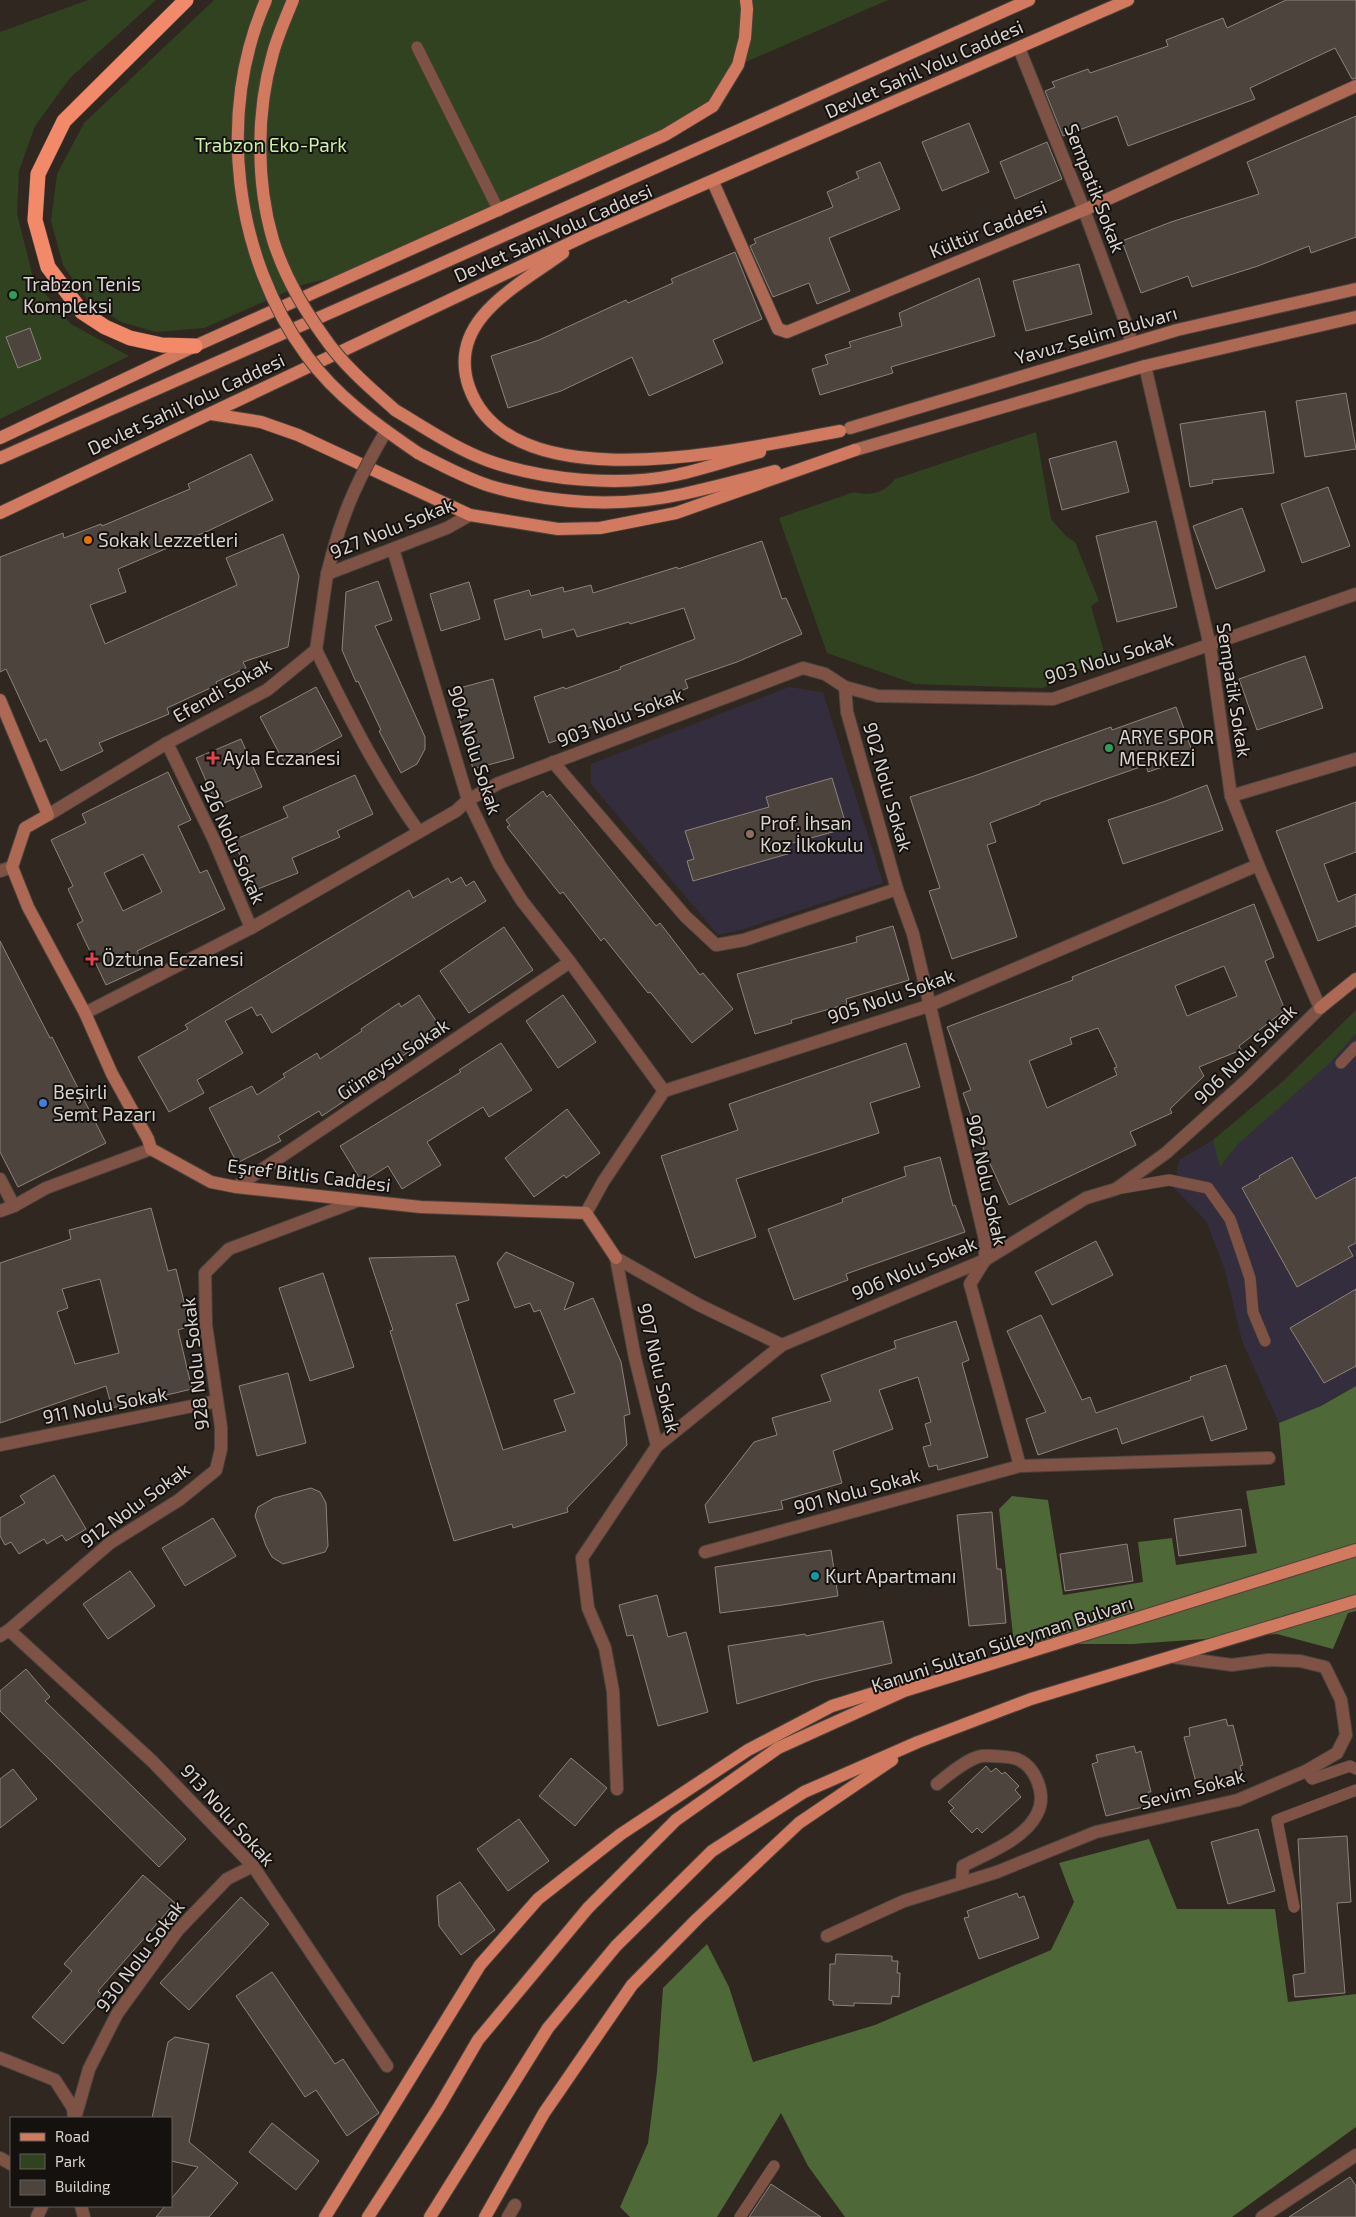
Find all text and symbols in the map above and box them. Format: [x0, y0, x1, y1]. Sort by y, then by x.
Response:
street label: Devlet Sahil Yolu Caddesi [821, 14, 1026, 123]
street label: Sempatik Sokak [1060, 120, 1131, 256]
park label: Trabzon Eko-Park [195, 133, 347, 156]
street label: Devlet Sahil Yolu Caddesi [450, 178, 655, 287]
street label: Kültür Caddesi [926, 195, 1050, 263]
place label: Trabzon Tenis Kompleksi [23, 272, 141, 317]
marker: Trabzon Tenis Kompleksi [7, 289, 19, 301]
street label: Yavuz Selim Bulvarı [1012, 300, 1180, 369]
street label: Devlet Sahil Yolu Caddesi [84, 348, 288, 459]
street label: 927 Nolu Sokak [326, 492, 457, 563]
place label: Sokak Lezzetleri [98, 528, 238, 551]
marker: Sokak Lezzetleri [82, 534, 94, 546]
street label: Sempatik Sokak [1213, 621, 1257, 759]
street label: 903 Nolu Sokak [1042, 627, 1176, 688]
street label: Efendi Sokak [168, 652, 275, 727]
street label: 904 Nolu Sokak [444, 682, 507, 818]
street label: 903 Nolu Sokak [553, 682, 686, 751]
street label: 902 Nolu Sokak [859, 720, 918, 854]
place label: ARYE SPOR MERKEZİ [1119, 725, 1214, 770]
marker: ARYE SPOR MERKEZİ [1103, 742, 1115, 754]
place label: Ayla Eczanesi [223, 746, 340, 769]
marker: Ayla Eczanesi [207, 752, 219, 764]
street label: 926 Nolu Sokak [196, 776, 271, 907]
place label: Prof. İhsan Koz İlkokulu [760, 811, 863, 856]
marker: Prof. İhsan Koz İlkokulu [744, 828, 756, 840]
place label: Öztuna Eczanesi [102, 947, 244, 970]
marker: Öztuna Eczanesi [86, 953, 98, 965]
street label: 905 Nolu Sokak [824, 963, 958, 1028]
street label: 906 Nolu Sokak [1189, 999, 1301, 1108]
street label: Güneysu Sokak [332, 1013, 453, 1104]
place label: Beşirli Semt Pazarı [53, 1080, 156, 1125]
marker: Beşirli Semt Pazarı [37, 1097, 49, 1109]
street label: 902 Nolu Sokak [962, 1112, 1013, 1248]
street label: Eşref Bitlis Caddesi [226, 1153, 392, 1197]
street label: 906 Nolu Sokak [848, 1231, 980, 1304]
street label: 928 Nolu Sokak [176, 1296, 213, 1432]
street label: 907 Nolu Sokak [633, 1301, 686, 1435]
street label: 911 Nolu Sokak [41, 1381, 169, 1428]
street label: 912 Nolu Sokak [76, 1457, 194, 1552]
street label: 901 Nolu Sokak [791, 1462, 923, 1518]
place label: Kurt Apartmanı [825, 1564, 957, 1587]
marker: Kurt Apartmanı [809, 1570, 821, 1582]
street label: Kanuni Sultan Süleyman Bulvarı [868, 1590, 1136, 1697]
street label: 913 Nolu Sokak [177, 1759, 280, 1871]
street label: Sevim Sokak [1137, 1763, 1247, 1814]
street label: 930 Nolu Sokak [90, 1895, 189, 2016]
legend [10, 2117, 172, 2207]
text: Road [55, 2127, 90, 2145]
text: Park [55, 2152, 86, 2170]
text: Building [55, 2177, 111, 2195]

